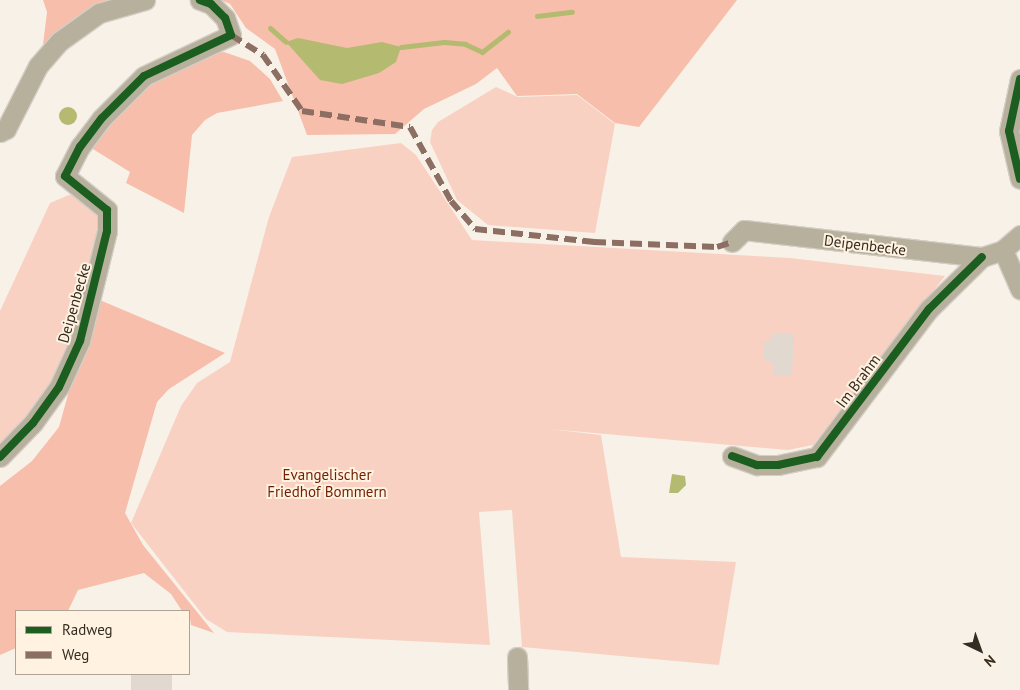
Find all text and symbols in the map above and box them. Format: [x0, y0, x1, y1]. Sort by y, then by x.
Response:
street label: Deipenbecke [823, 231, 907, 259]
street label: Deipenbecke [54, 261, 94, 345]
street label: Im Brahm [832, 351, 884, 411]
park label: Evangelischer Friedhof Bommern [267, 465, 387, 500]
legend [15, 610, 190, 675]
text: Radweg [62, 620, 113, 639]
north arrow [955, 625, 1005, 675]
text: Weg [62, 645, 89, 664]
text: N [981, 651, 999, 671]

